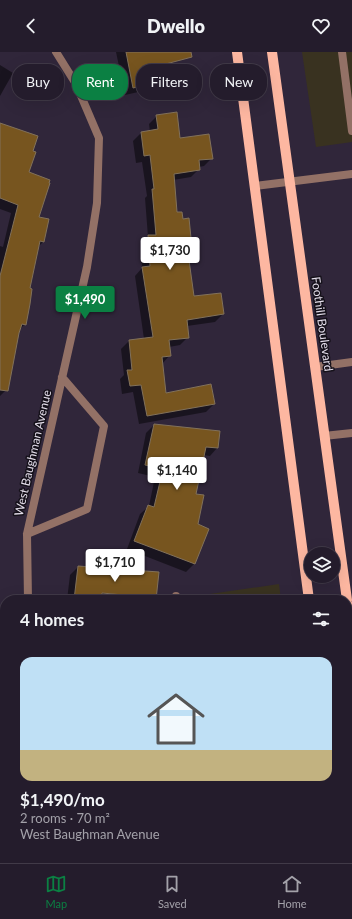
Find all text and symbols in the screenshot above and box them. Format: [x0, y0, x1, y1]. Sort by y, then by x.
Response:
icon: back [20, 15, 42, 37]
text: Dwello [147, 15, 205, 37]
icon: heart [310, 15, 332, 37]
chip: Buy [12, 64, 64, 100]
chip: Rent [72, 64, 128, 100]
chip: Filters [136, 64, 202, 100]
chip: New [210, 64, 267, 100]
pin: $1,730 [137, 237, 203, 271]
text: $1,730 [150, 242, 190, 258]
street label: Foothill Boulevard [308, 276, 337, 372]
pin: $1,490 [52, 286, 118, 320]
text: $1,490 [65, 291, 105, 307]
street label: West Baughman Avenue [11, 388, 54, 517]
pin: $1,140 [144, 457, 210, 491]
text: $1,140 [157, 462, 197, 478]
map controls [304, 547, 340, 583]
button: layers [304, 547, 340, 583]
pin: $1,710 [82, 549, 148, 583]
text: $1,710 [95, 554, 135, 570]
icon: filters [310, 608, 332, 630]
text: 4 homes [20, 609, 84, 630]
icon: home [140, 683, 212, 755]
text: $1,490/mo [20, 789, 105, 810]
text: 2 rooms · 70 m² [20, 810, 110, 826]
text: West Baughman Avenue [20, 826, 160, 842]
tab: Map [45, 873, 67, 910]
tab: Saved [158, 873, 187, 910]
tab: Home [277, 873, 307, 910]

